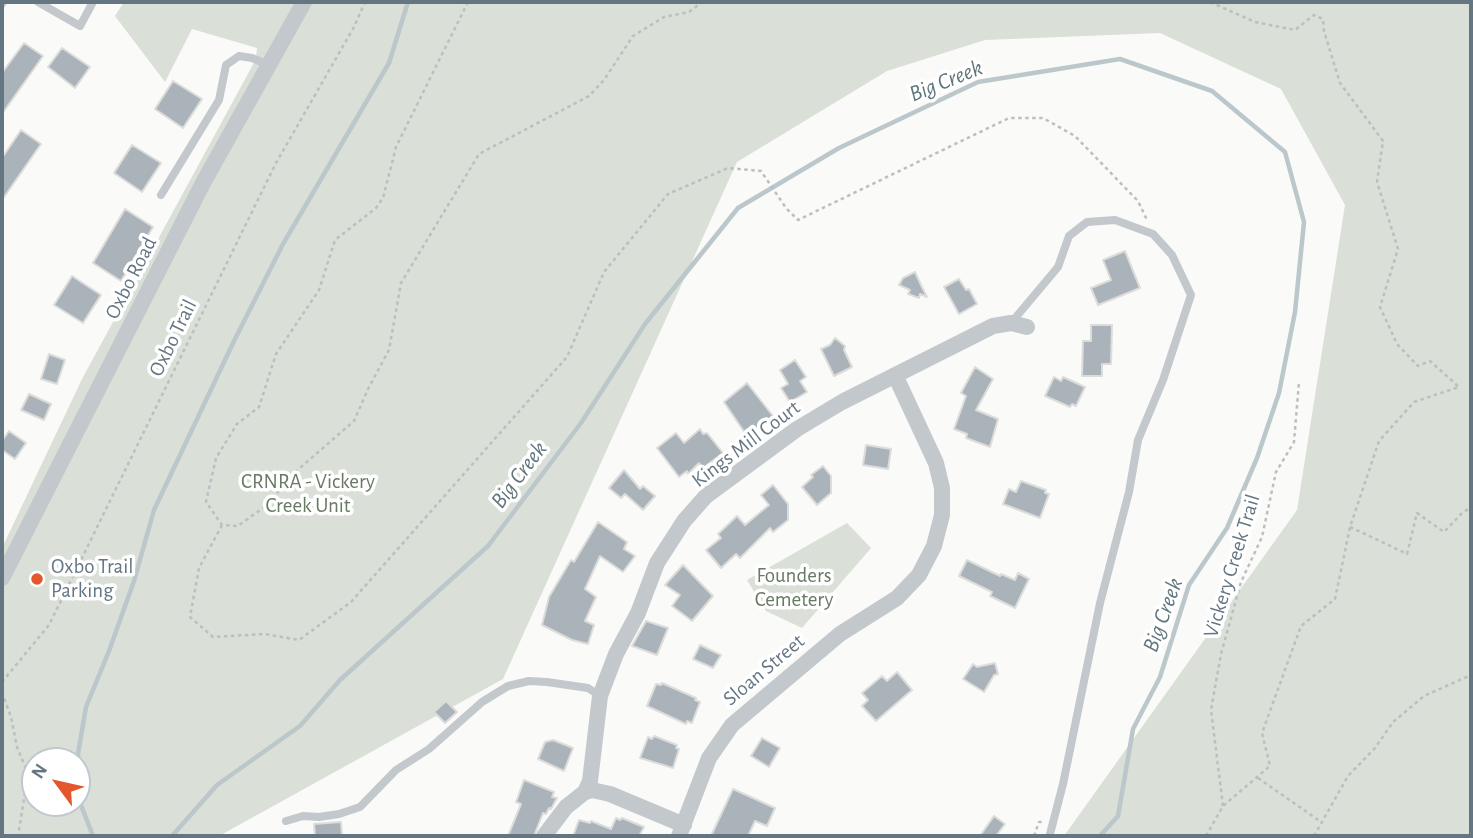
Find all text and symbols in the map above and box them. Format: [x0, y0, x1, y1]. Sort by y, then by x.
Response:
water label: Big Creek [905, 54, 987, 108]
street label: Oxbo Road [100, 233, 162, 323]
street label: Oxbo Trail [144, 295, 202, 381]
street label: Kings Mill Court [687, 395, 805, 493]
water label: Big Creek [485, 436, 553, 514]
park label: CRNRA - Vickery Creek Unit [241, 469, 375, 519]
street label: Vickery Creek Trail [1198, 491, 1266, 641]
place label: Oxbo Trail Parking [51, 554, 134, 604]
park label: Founders Cemetery [755, 563, 833, 613]
marker: Oxbo Trail Parking [29, 571, 45, 587]
water label: Big Creek [1137, 574, 1189, 656]
street label: Sloan Street [718, 629, 810, 711]
north arrow [21, 747, 91, 817]
text: N [28, 761, 51, 782]

